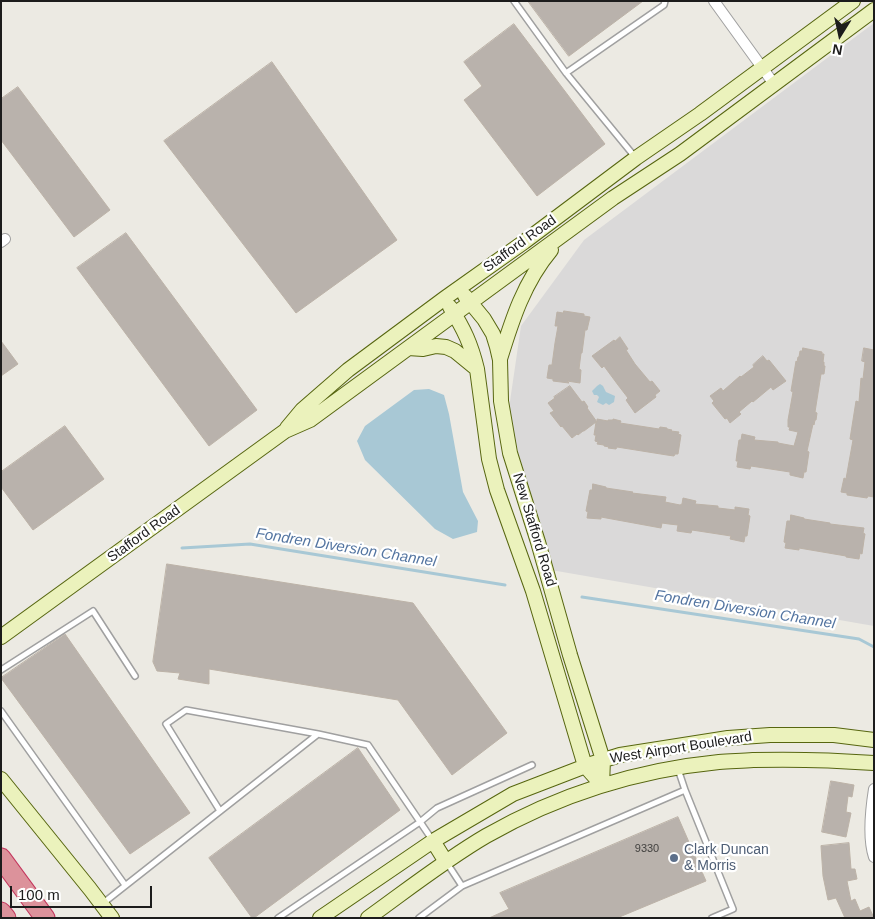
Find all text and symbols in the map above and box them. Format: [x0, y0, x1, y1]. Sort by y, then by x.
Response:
north arrow [815, 10, 865, 60]
text: N [831, 41, 844, 59]
street label: Stafford Road [480, 212, 560, 276]
street label: New Stafford Road [509, 471, 559, 589]
street label: Stafford Road [104, 502, 184, 566]
water label: Fondren Diversion Channel [254, 525, 438, 571]
water label: Fondren Diversion Channel [653, 587, 837, 633]
street label: West Airport Boulevard [609, 728, 753, 768]
house number: 9330 [635, 842, 659, 856]
place label: Clark Duncan & Morris [684, 842, 769, 874]
marker: Clark Duncan & Morris [668, 852, 680, 864]
scale bar [12, 876, 155, 908]
text: 100 m [18, 886, 60, 903]

